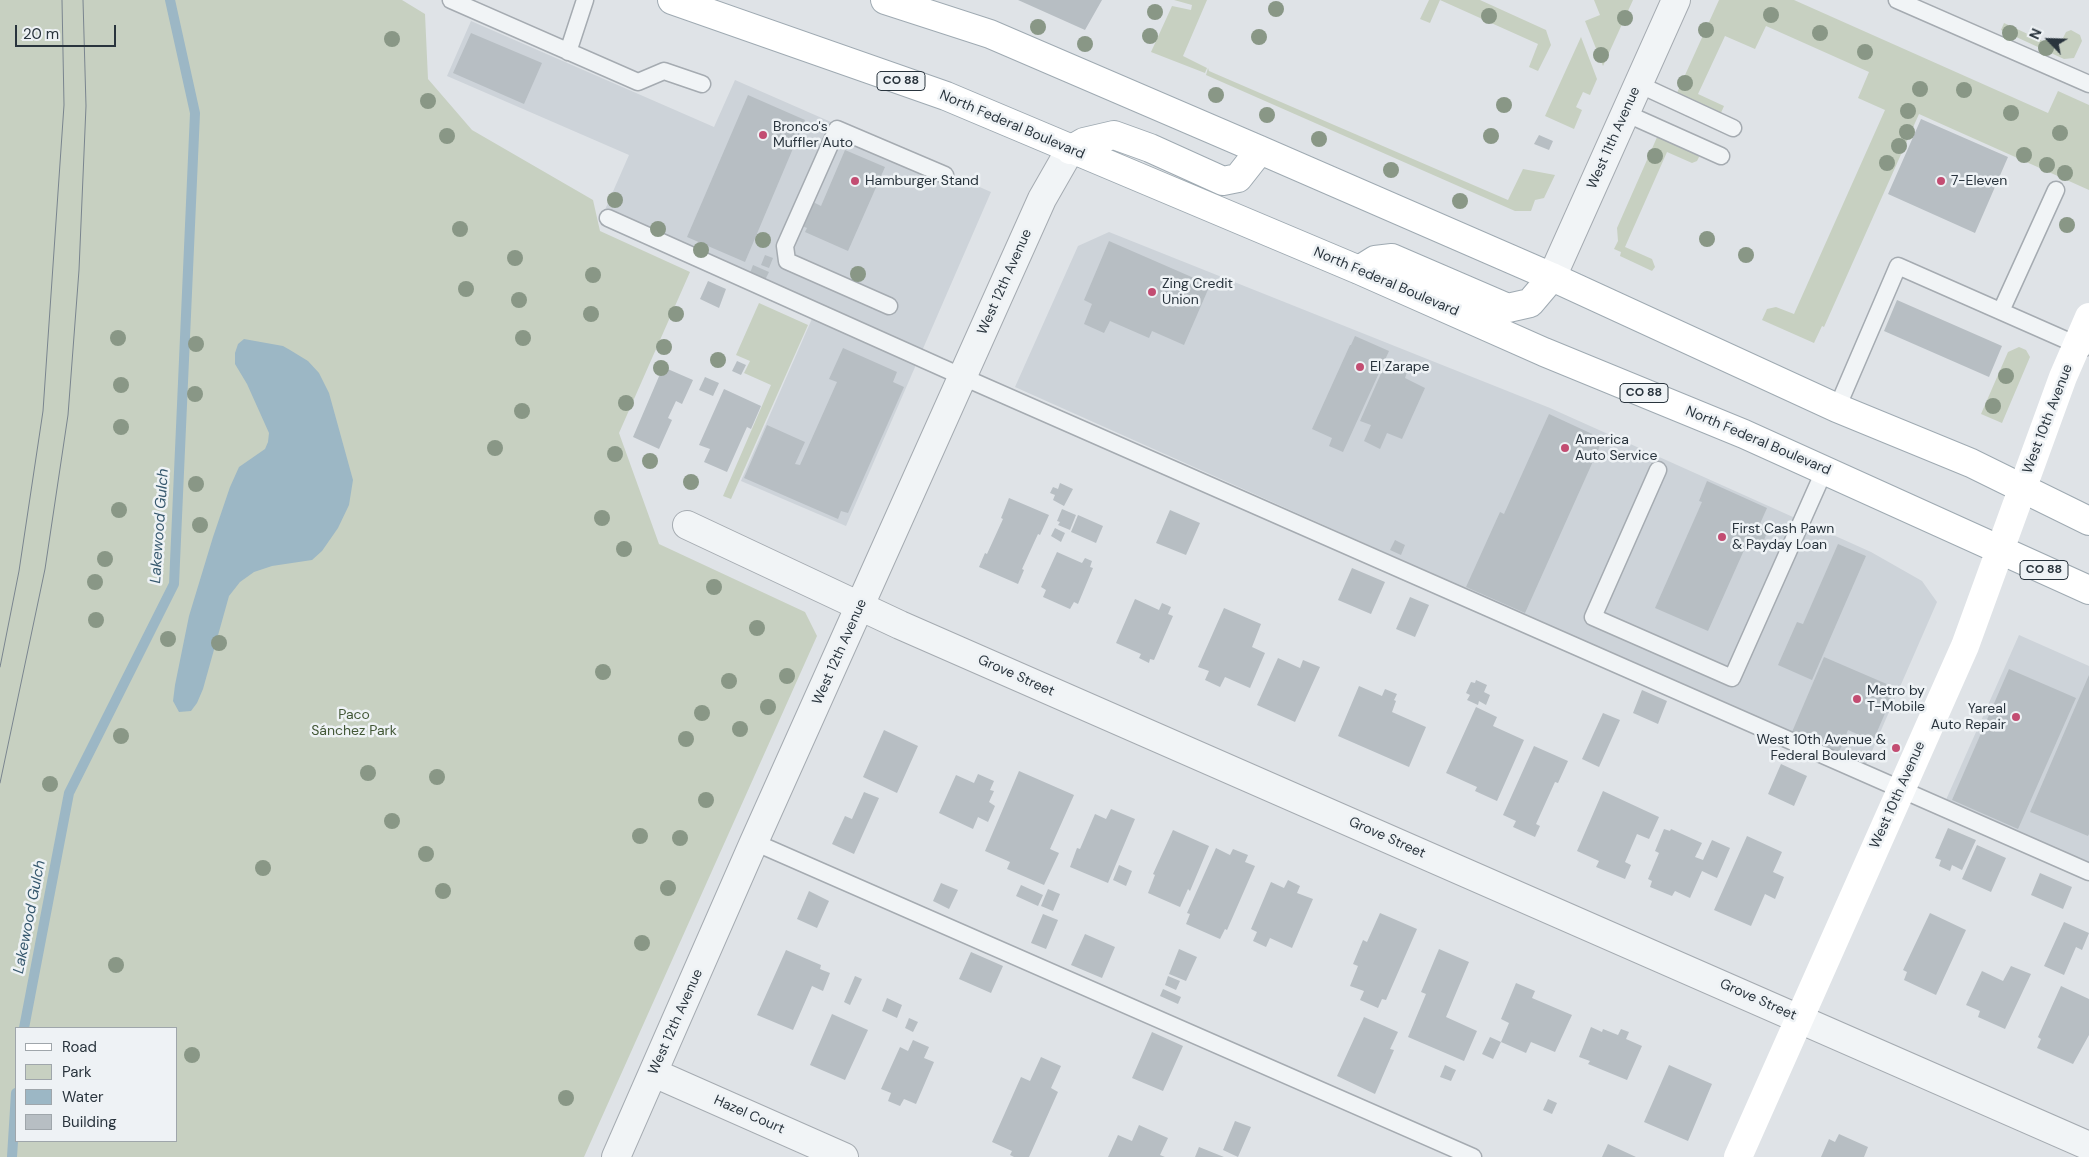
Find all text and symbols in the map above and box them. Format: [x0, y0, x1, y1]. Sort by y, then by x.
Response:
scale bar [18, 15, 119, 47]
north arrow [2024, 15, 2074, 65]
text: 20 m [23, 24, 59, 44]
text: N [2025, 26, 2046, 42]
road number: CO 88 [877, 72, 925, 90]
street label: West 11th Avenue [1584, 84, 1644, 192]
street label: North Federal Boulevard [937, 87, 1087, 163]
place label: Bronco's Muffler Auto [773, 119, 853, 152]
marker: Bronco's Muffler Auto [757, 129, 769, 141]
place label: Hamburger Stand [865, 173, 979, 189]
place label: 7-Eleven [1951, 173, 2007, 189]
marker: Hamburger Stand [849, 175, 861, 187]
marker: 7-Eleven [1935, 175, 1947, 187]
street label: West 12th Avenue [974, 227, 1036, 337]
street label: North Federal Boulevard [1311, 244, 1461, 320]
place label: Zing Credit Union [1162, 276, 1233, 308]
marker: Zing Credit Union [1146, 286, 1158, 298]
place label: El Zarape [1370, 359, 1429, 375]
marker: El Zarape [1354, 361, 1366, 373]
street label: West 10th Avenue [2019, 362, 2077, 476]
road number: CO 88 [1620, 383, 1668, 402]
street label: North Federal Boulevard [1683, 403, 1833, 479]
place label: America Auto Service [1575, 432, 1657, 464]
marker: America Auto Service [1559, 442, 1571, 454]
water label: Lakewood Gulch [147, 468, 173, 584]
place label: First Cash Pawn & Payday Loan [1732, 521, 1834, 554]
marker: First Cash Pawn & Payday Loan [1716, 531, 1728, 543]
road number: CO 88 [2020, 560, 2068, 580]
street label: West 12th Avenue [809, 597, 871, 707]
street label: Grove Street [975, 652, 1057, 700]
place label: Metro by T-Mobile [1867, 683, 1925, 716]
marker: Metro by T-Mobile [1851, 693, 1863, 705]
place label: Yareal Auto Repair [1931, 701, 2006, 734]
park label: Paco Sánchez Park [311, 707, 397, 740]
marker: Yareal Auto Repair [2010, 711, 2022, 723]
place label: West 10th Avenue & Federal Boulevard [1757, 732, 1886, 764]
street label: West 10th Avenue [1867, 739, 1929, 851]
marker: West 10th Avenue & Federal Boulevard [1890, 742, 1902, 754]
street label: Grove Street [1346, 814, 1428, 862]
water label: Lakewood Gulch [10, 859, 50, 975]
street label: West 12th Avenue [645, 967, 707, 1077]
street label: Grove Street [1717, 976, 1799, 1024]
legend [15, 1027, 178, 1142]
text: Road [62, 1037, 97, 1057]
text: Park [62, 1062, 92, 1082]
text: Water [62, 1087, 103, 1107]
street label: Hazel Court [711, 1092, 787, 1138]
text: Building [62, 1112, 117, 1132]

